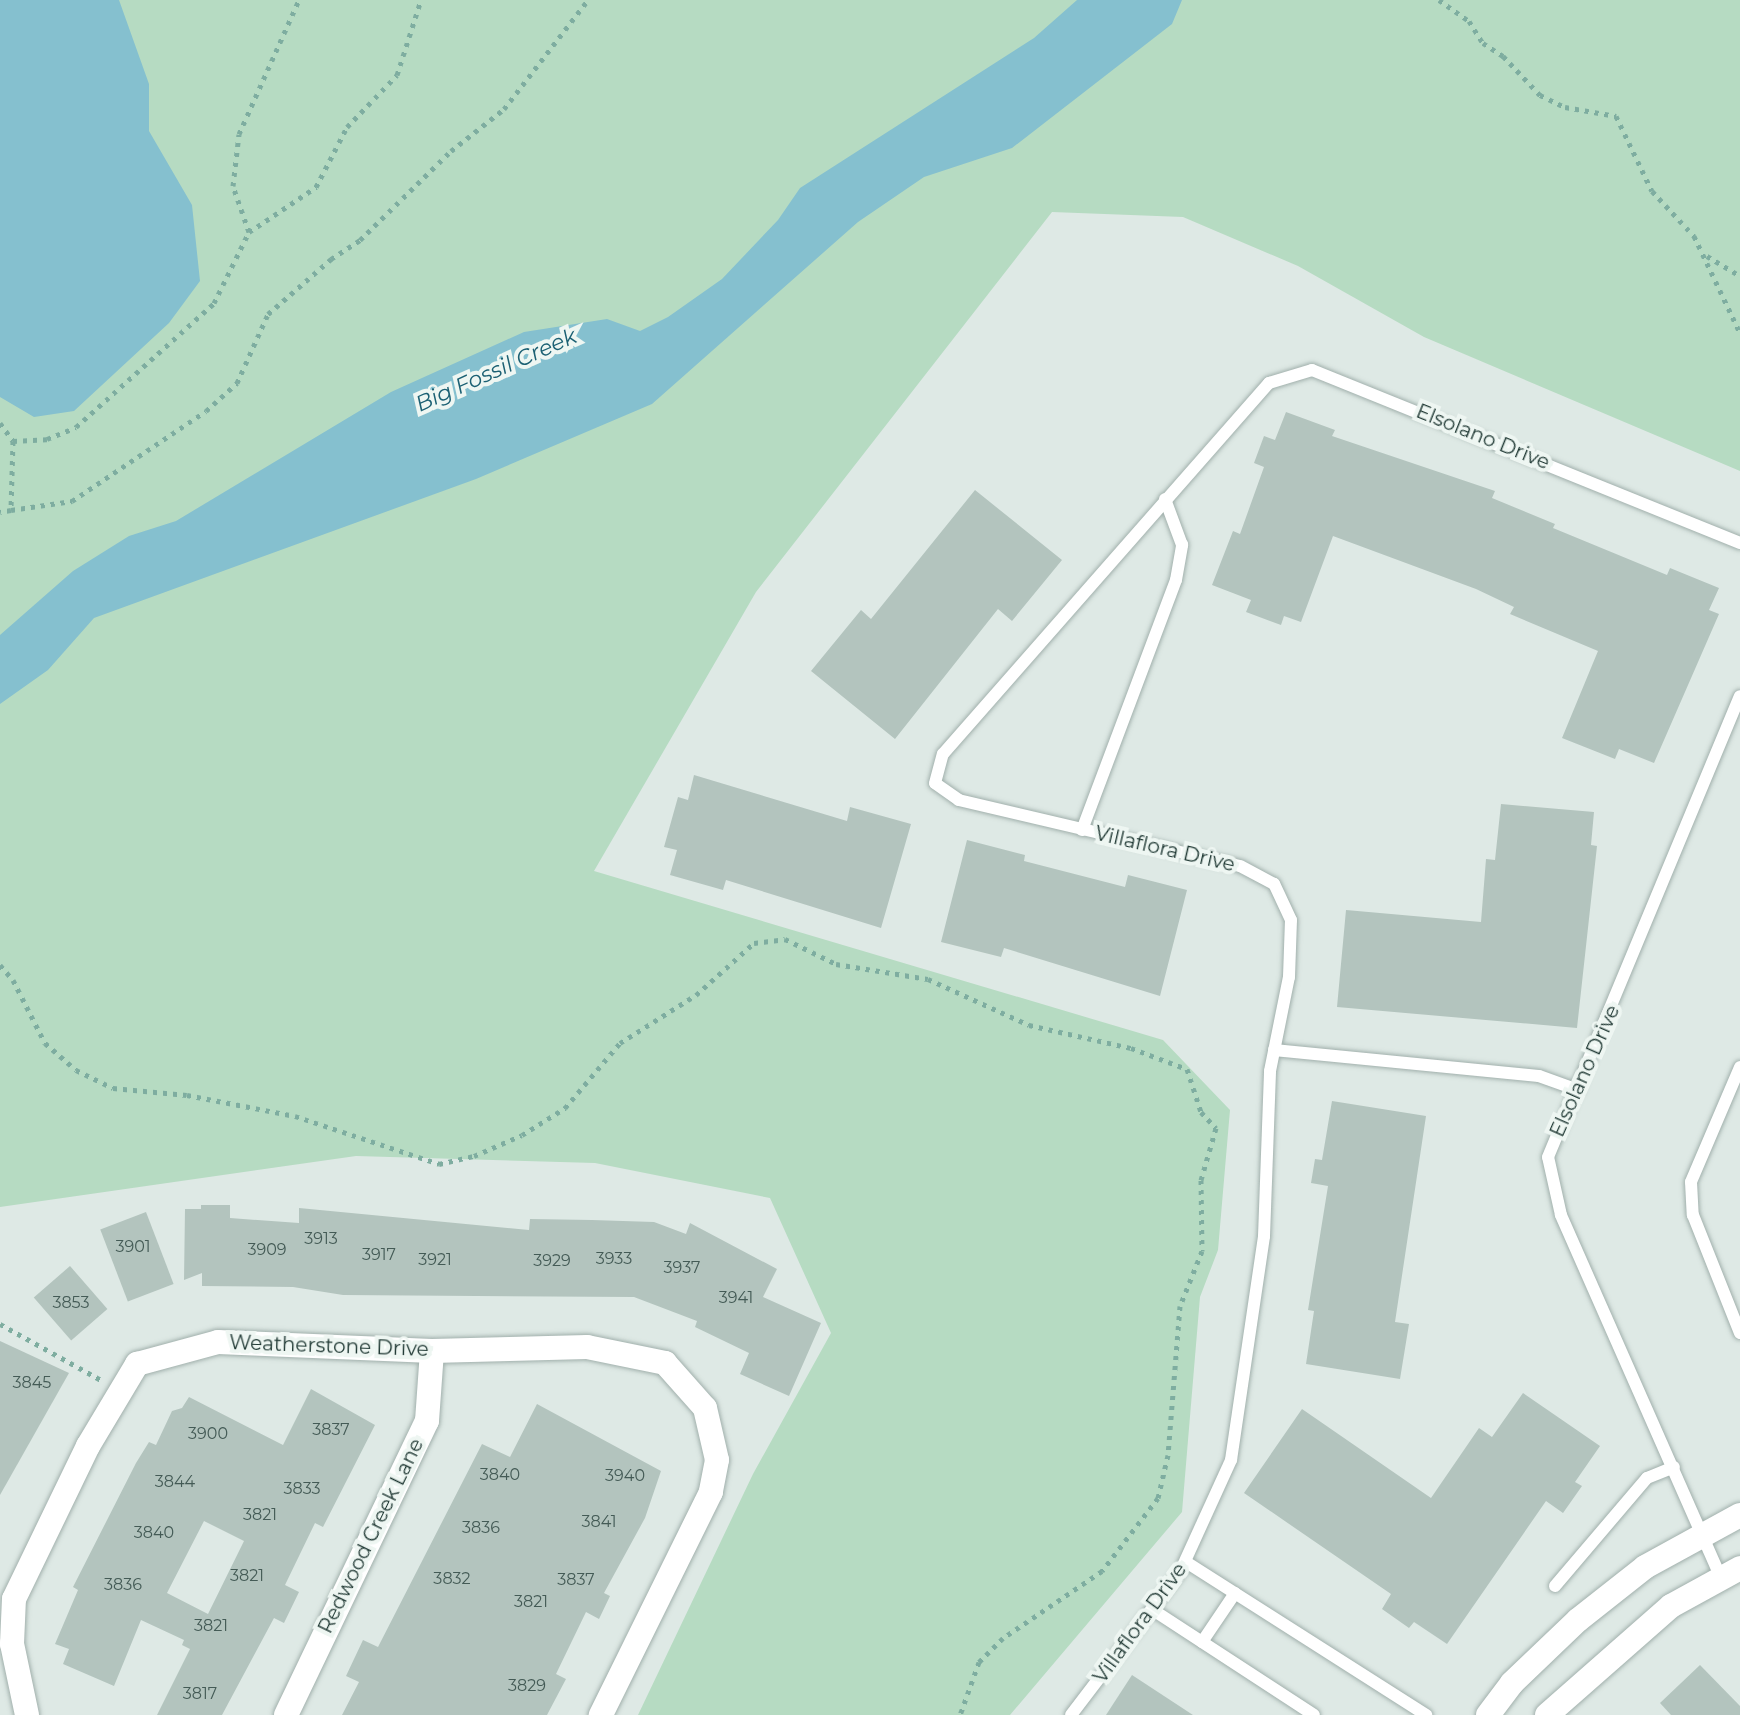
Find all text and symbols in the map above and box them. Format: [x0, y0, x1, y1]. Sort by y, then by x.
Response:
water label: Big Fossil Creek [411, 323, 581, 417]
street label: Elsolano Drive [1413, 399, 1553, 475]
street label: Villaflora Drive [1093, 821, 1237, 877]
street label: Elsolano Drive [1545, 1001, 1625, 1141]
house number: 3913 [304, 1229, 338, 1249]
house number: 3901 [115, 1237, 151, 1257]
house number: 3909 [247, 1240, 287, 1260]
house number: 3917 [362, 1245, 396, 1265]
house number: 3933 [596, 1249, 632, 1269]
house number: 3921 [418, 1250, 452, 1270]
house number: 3929 [533, 1251, 571, 1271]
house number: 3937 [664, 1258, 700, 1278]
house number: 3941 [719, 1288, 753, 1308]
house number: 3853 [52, 1293, 90, 1313]
street label: Weatherstone Drive [229, 1331, 429, 1361]
house number: 3845 [13, 1373, 51, 1393]
house number: 3837 [312, 1420, 350, 1440]
house number: 3900 [188, 1424, 228, 1444]
street label: Redwood Creek Lane [313, 1435, 429, 1637]
house number: 3840 [480, 1465, 520, 1485]
house number: 3940 [605, 1466, 645, 1486]
house number: 3844 [155, 1472, 195, 1492]
house number: 3833 [283, 1479, 321, 1499]
house number: 3821 [243, 1505, 277, 1525]
house number: 3841 [581, 1512, 617, 1532]
house number: 3836 [462, 1518, 500, 1538]
house number: 3840 [134, 1523, 174, 1543]
street label: Villaflora Drive [1088, 1558, 1192, 1688]
house number: 3821 [230, 1566, 264, 1586]
house number: 3832 [433, 1569, 471, 1589]
house number: 3837 [557, 1570, 595, 1590]
house number: 3836 [104, 1575, 142, 1595]
house number: 3821 [514, 1592, 548, 1612]
house number: 3821 [194, 1616, 228, 1636]
house number: 3829 [508, 1676, 546, 1696]
house number: 3817 [183, 1684, 217, 1704]

